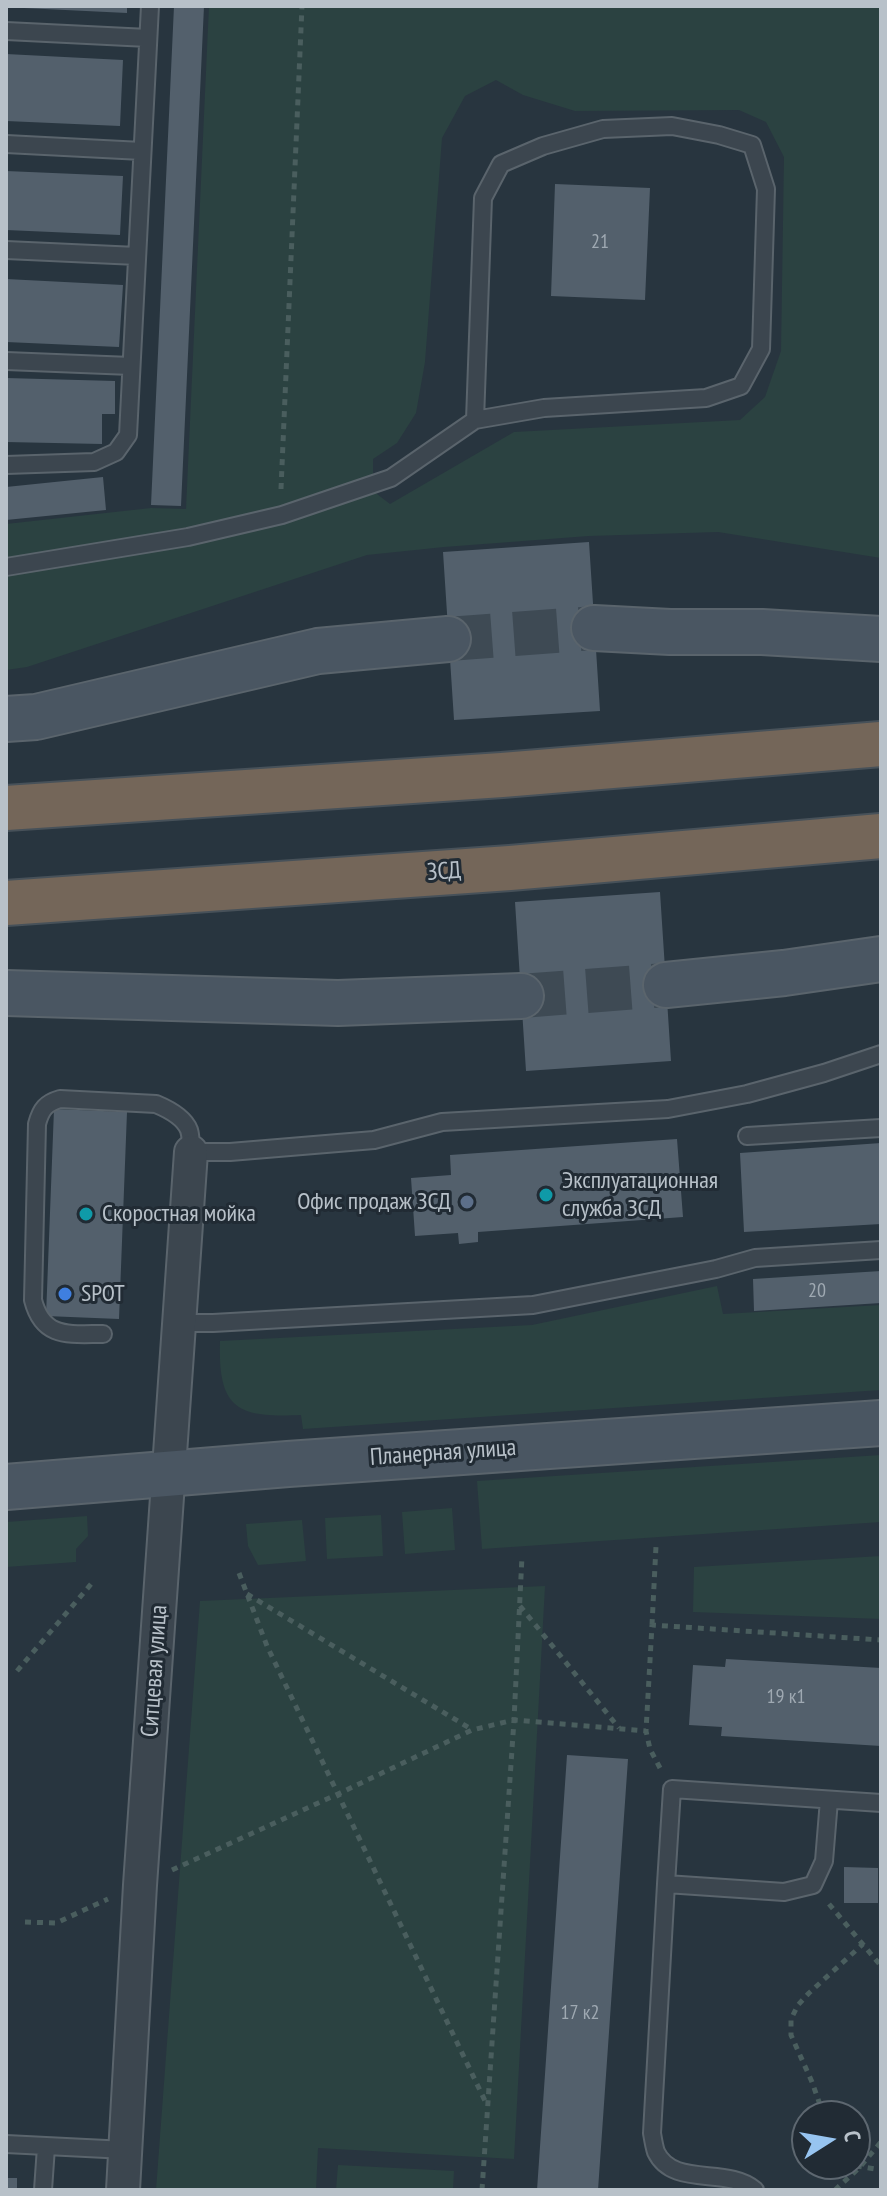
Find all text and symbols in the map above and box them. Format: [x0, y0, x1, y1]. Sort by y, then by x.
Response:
house number: 21 [591, 230, 609, 254]
street label: ЗСД [426, 856, 462, 888]
place label: Эксплуатационная служба ЗСД [562, 1167, 718, 1223]
marker: Эксплуатационная служба ЗСД [537, 1186, 555, 1204]
place label: Офис продаж ЗСД [297, 1188, 451, 1216]
marker: Офис продаж ЗСД [458, 1193, 476, 1211]
place label: Скоростная мойка [102, 1200, 256, 1228]
marker: Скоростная мойка [77, 1205, 95, 1223]
house number: 20 [808, 1279, 826, 1303]
place label: SPOT [81, 1280, 125, 1308]
marker: SPOT [56, 1285, 74, 1303]
street label: Планерная улица [369, 1434, 517, 1472]
street label: Ситцевая улица [136, 1604, 174, 1738]
house number: 19 к1 [767, 1685, 805, 1709]
house number: 17 к2 [561, 2001, 599, 2025]
north arrow [791, 2100, 871, 2180]
text: С [838, 2128, 867, 2143]

